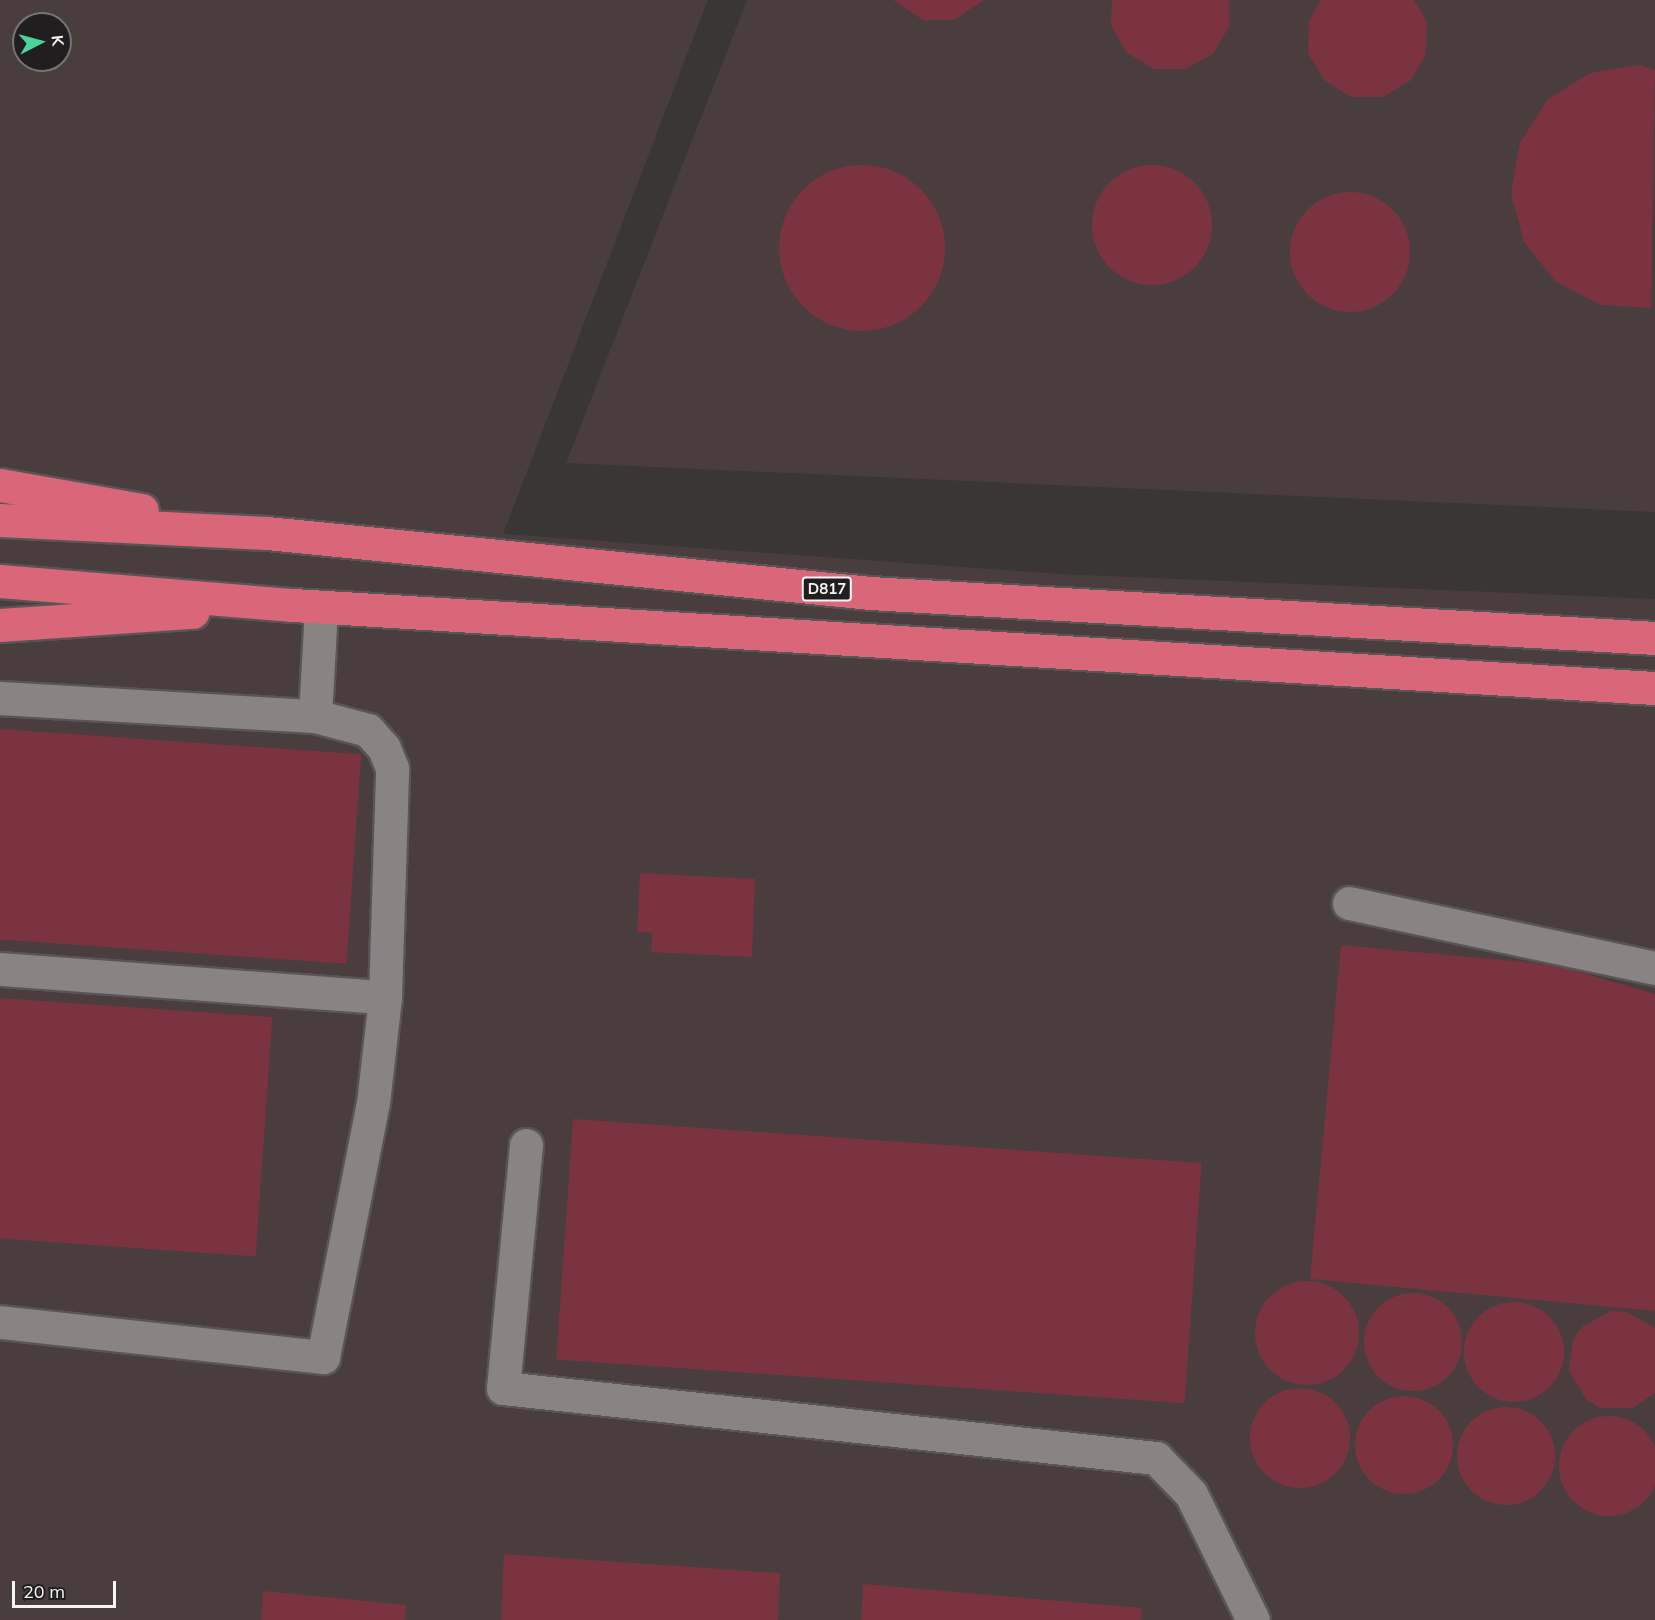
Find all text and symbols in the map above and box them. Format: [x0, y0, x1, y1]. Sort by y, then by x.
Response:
north arrow [12, 12, 72, 72]
text: K [47, 34, 68, 47]
road number: D817 [802, 577, 852, 601]
scale bar [15, 1569, 118, 1607]
text: 20 m [23, 1580, 65, 1603]

